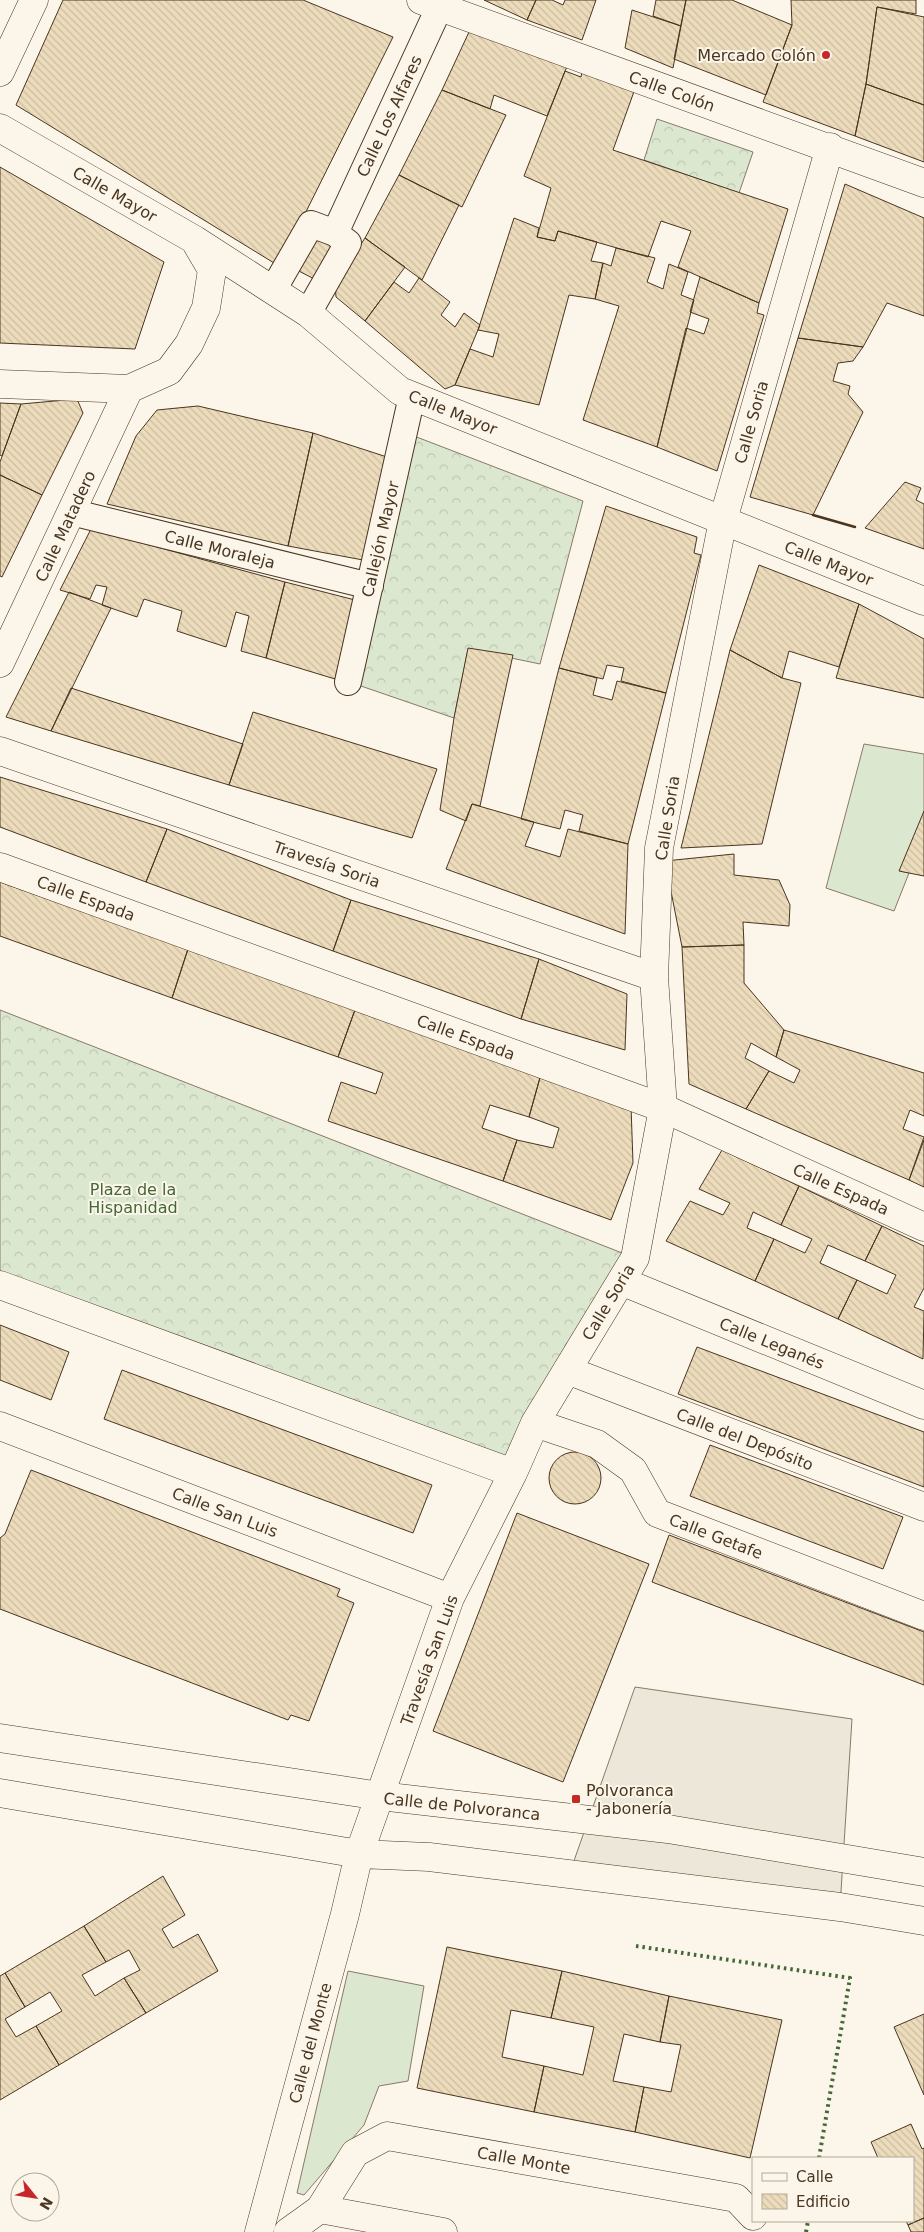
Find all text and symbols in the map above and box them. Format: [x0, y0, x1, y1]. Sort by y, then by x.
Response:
place label: Mercado Colón [697, 46, 816, 65]
marker: Mercado Colón [820, 49, 832, 61]
street label: Calle Los Alfares [353, 52, 426, 180]
street label: Calle Colón [626, 67, 717, 116]
street label: Calle Mayor [69, 163, 161, 226]
street label: Calle Soria [731, 378, 772, 466]
street label: Calle Mayor [406, 386, 500, 439]
street label: Calle Matadero [31, 468, 100, 585]
street label: Callejón Mayor [358, 479, 403, 599]
street label: Calle Moraleja [163, 527, 277, 572]
street label: Calle Mayor [782, 537, 876, 590]
street label: Calle Soria [651, 774, 684, 862]
street label: Travesía Soria [270, 837, 383, 892]
street label: Calle Espada [34, 872, 138, 925]
street label: Calle Espada [414, 1011, 518, 1064]
street label: Calle Espada [790, 1160, 892, 1219]
park label: Plaza de la Hispanidad [88, 1180, 178, 1217]
street label: Calle Soria [578, 1261, 639, 1344]
street label: Calle Leganés [717, 1314, 827, 1373]
street label: Calle del Depósito [674, 1405, 816, 1474]
street label: Calle San Luis [169, 1484, 280, 1541]
street label: Calle Getafe [666, 1510, 765, 1563]
street label: Travesía San Luis [397, 1592, 462, 1729]
place label: Polvoranca - Jabonería [586, 1781, 674, 1818]
street label: Calle de Polvoranca [383, 1789, 541, 1824]
marker: Polvoranca - Jabonería [570, 1793, 582, 1805]
street label: Calle del Monte [285, 1981, 336, 2106]
street label: Calle Monte [476, 2143, 572, 2178]
legend [752, 2157, 914, 2222]
text: Calle [796, 2168, 833, 2186]
north arrow [10, 2172, 60, 2222]
text: Edificio [796, 2193, 850, 2211]
text: N [36, 2194, 56, 2213]

